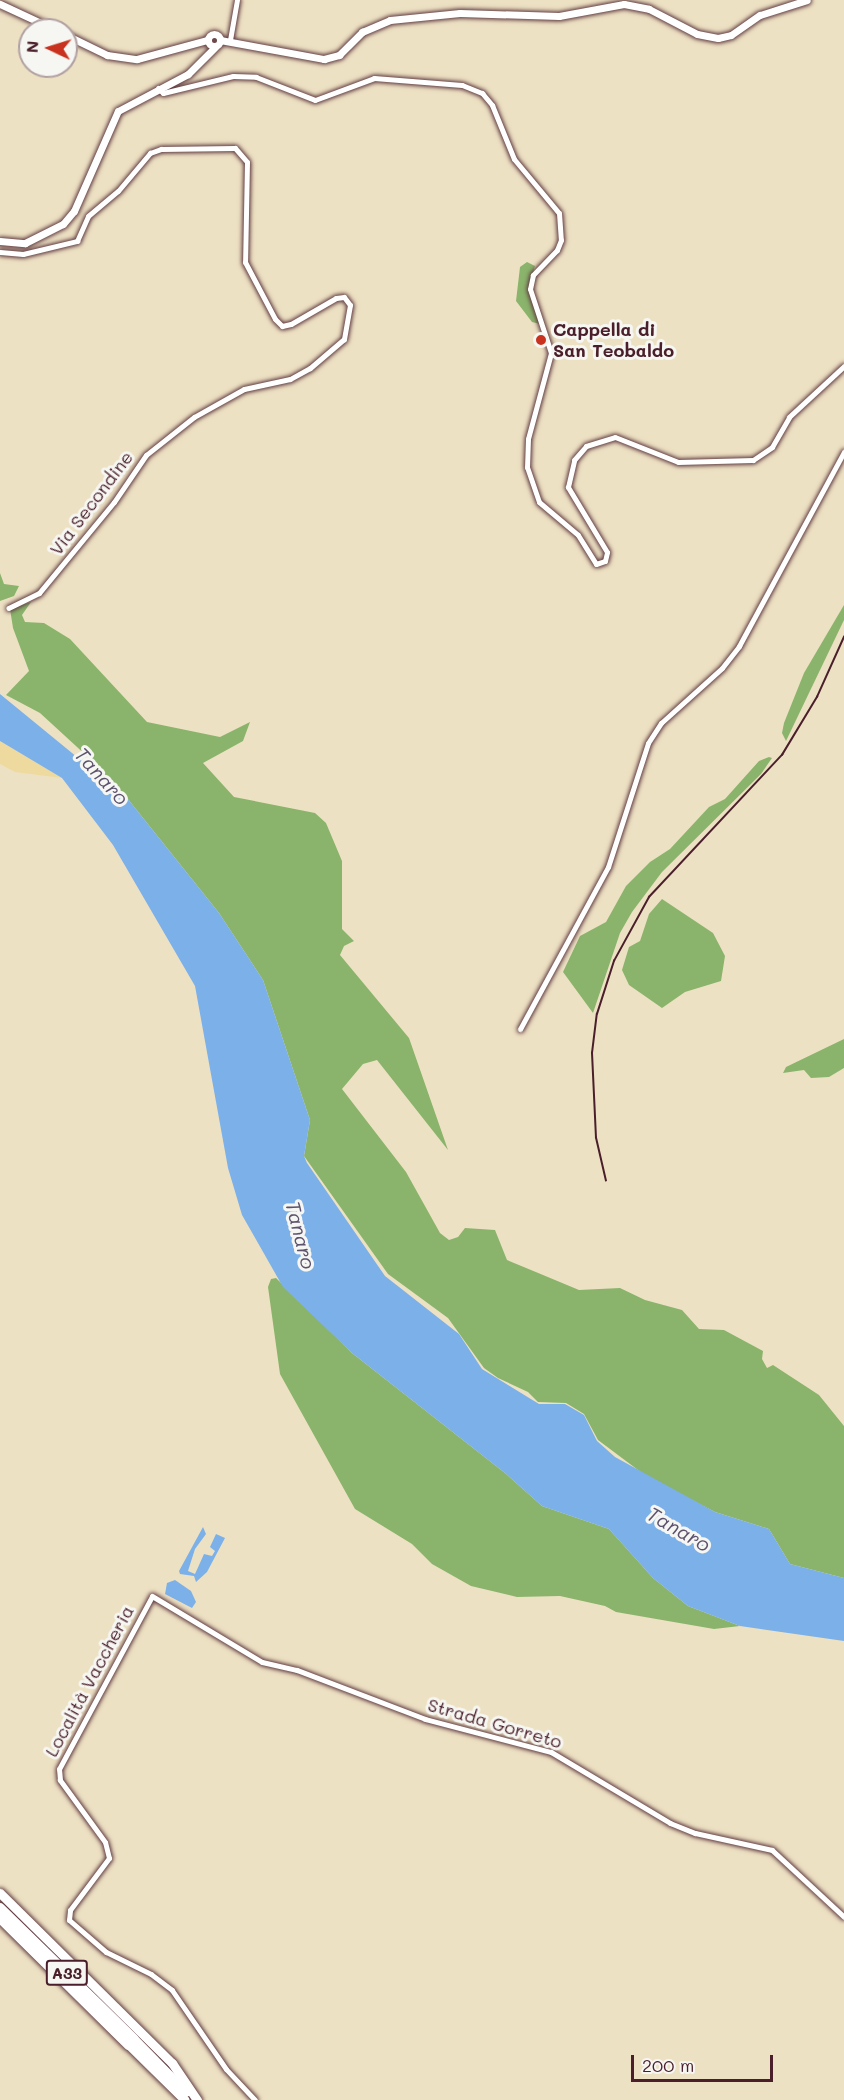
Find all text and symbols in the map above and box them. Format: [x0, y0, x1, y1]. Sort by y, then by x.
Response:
north arrow [18, 18, 78, 78]
text: N [21, 40, 42, 54]
place label: Cappella di San Teobaldo [553, 319, 674, 362]
marker: Cappella di San Teobaldo [534, 333, 548, 347]
street label: Via Secondine [45, 447, 137, 559]
water label: Tanaro [70, 742, 134, 810]
water label: Tanaro [281, 1199, 321, 1271]
water label: Tanaro [643, 1501, 715, 1557]
street label: Località Vaccheria [40, 1602, 138, 1760]
street label: Strada Gorreto [425, 1694, 565, 1752]
road number: A33 [44, 1960, 90, 1986]
scale bar [634, 2043, 776, 2081]
text: 200 m [642, 2053, 694, 2077]

